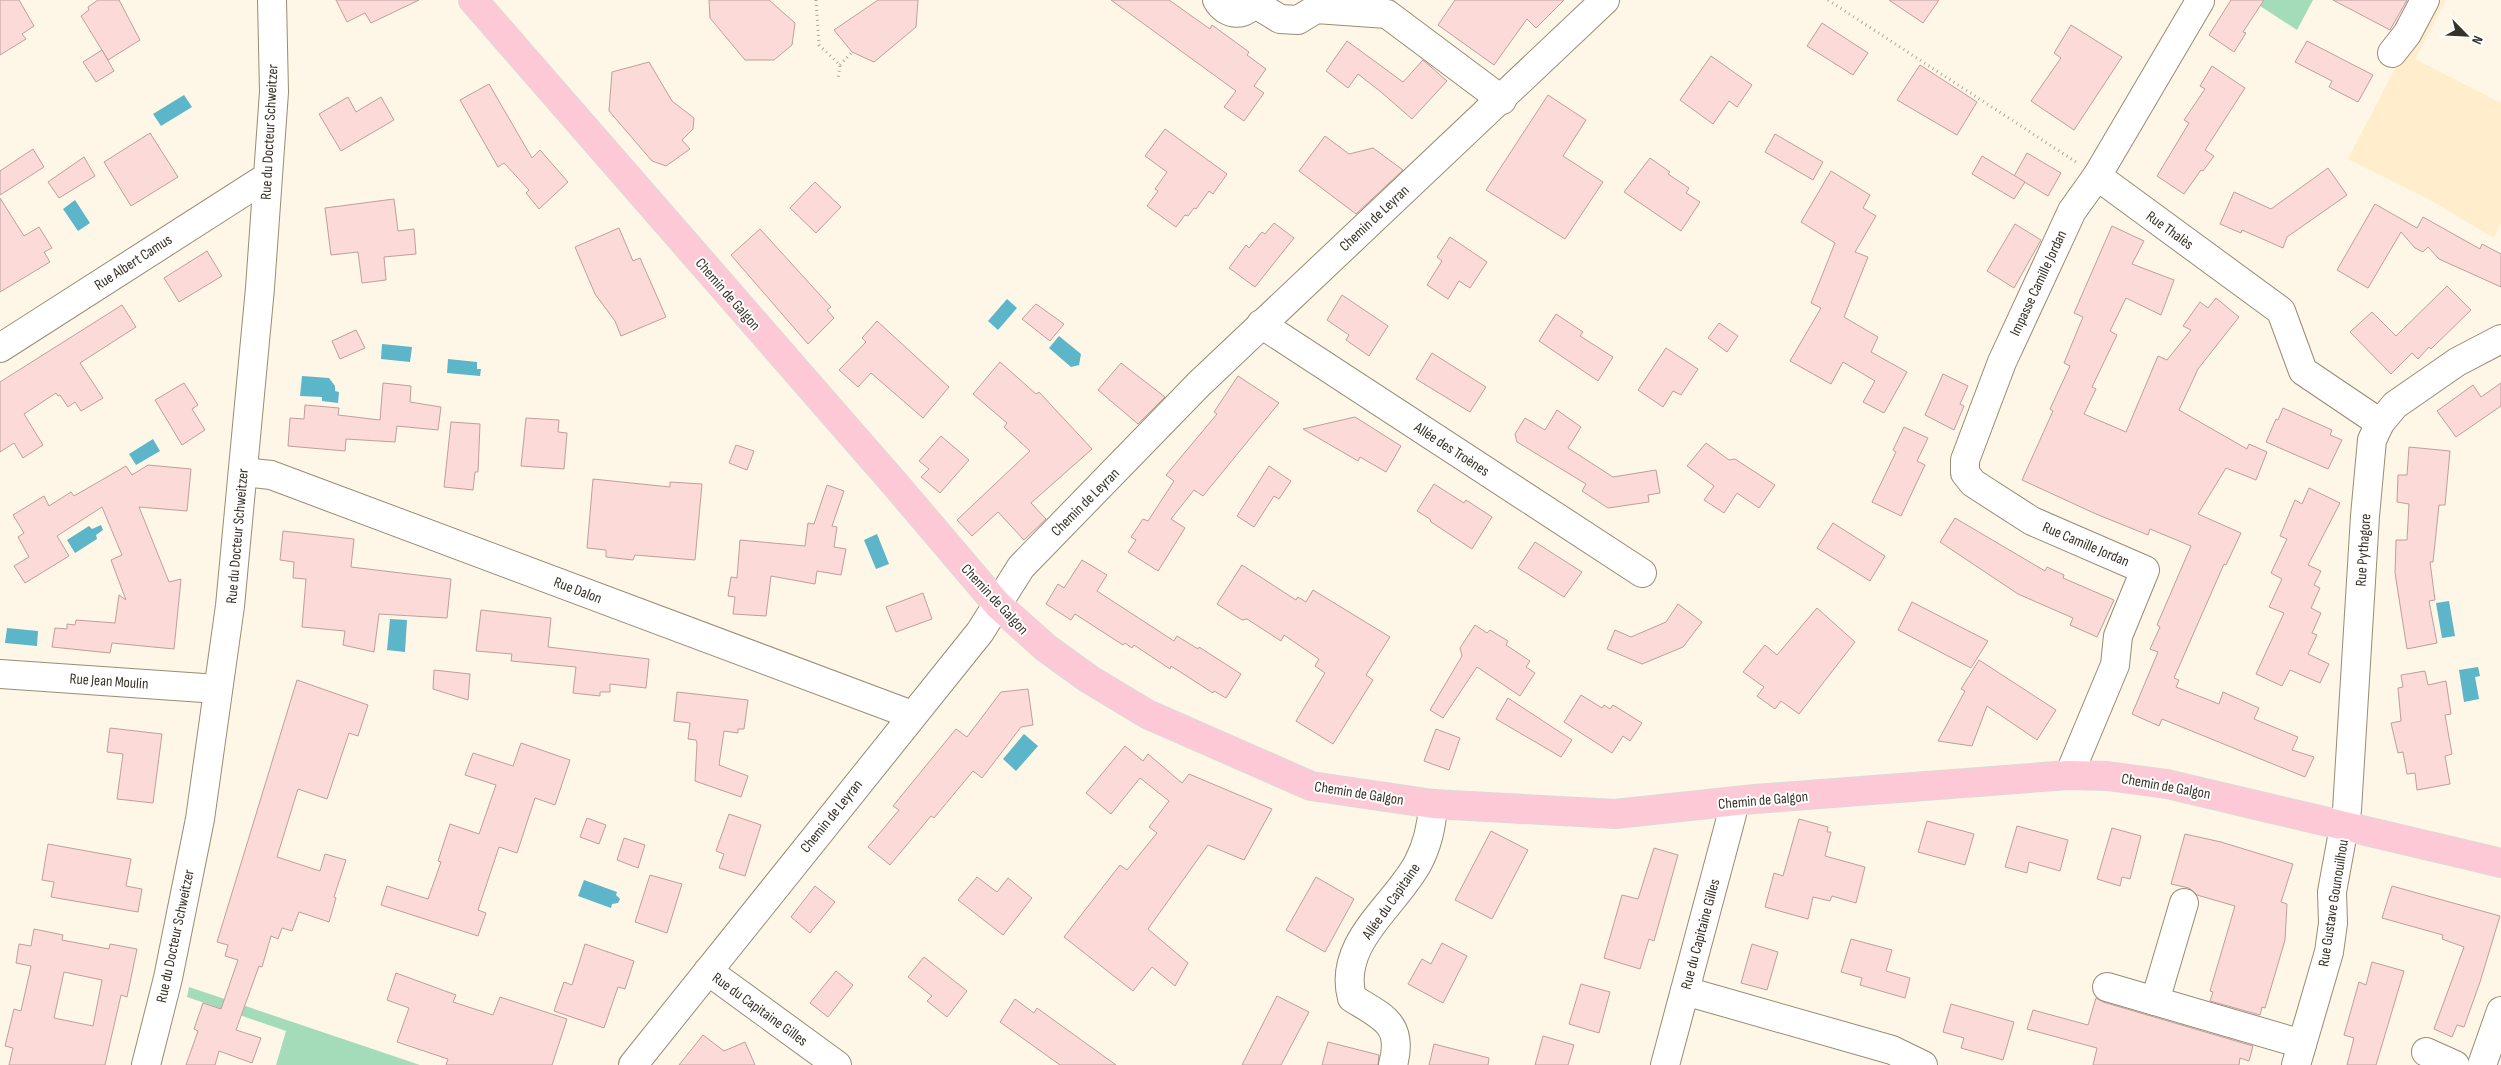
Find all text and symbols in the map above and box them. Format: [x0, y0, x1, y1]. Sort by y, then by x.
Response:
north arrow [2441, 10, 2491, 60]
text: N [2468, 33, 2487, 47]
street label: Rue du Docteur Schweitzer [256, 63, 283, 200]
street label: Chemin de Leyran [1335, 181, 1413, 256]
street label: Rue Thalès [2142, 207, 2197, 254]
street label: Impasse Camille Jordan [2006, 227, 2071, 339]
street label: Rue Albert Camus [91, 230, 176, 295]
street label: Chemin de Galgon [691, 254, 764, 335]
street label: Allée des Troènes [1410, 418, 1493, 481]
street label: Chemin de Leyran [1047, 464, 1124, 541]
street label: Rue du Docteur Schweitzer [222, 467, 253, 604]
street label: Rue Pythagore [2351, 513, 2376, 587]
street label: Rue Camille Jordan [2039, 518, 2132, 571]
street label: Chemin de Galgon [957, 560, 1032, 639]
street label: Rue Dalon [551, 573, 605, 608]
street label: Rue Jean Moulin [69, 669, 149, 694]
street label: Chemin de Galgon [2120, 769, 2212, 804]
street label: Chemin de Leyran [796, 776, 867, 857]
street label: Chemin de Galgon [1313, 777, 1405, 810]
street label: Chemin de Galgon [1717, 787, 1809, 814]
street label: Rue Gustave Gounouilhou [2314, 838, 2353, 968]
street label: Allée du Capitaine [1358, 859, 1425, 944]
street label: Rue du Docteur Schweitzer [152, 867, 199, 1004]
street label: Rue du Capitaine Gilles [1677, 877, 1724, 991]
street label: Rue du Capitaine Gilles [708, 968, 811, 1050]

